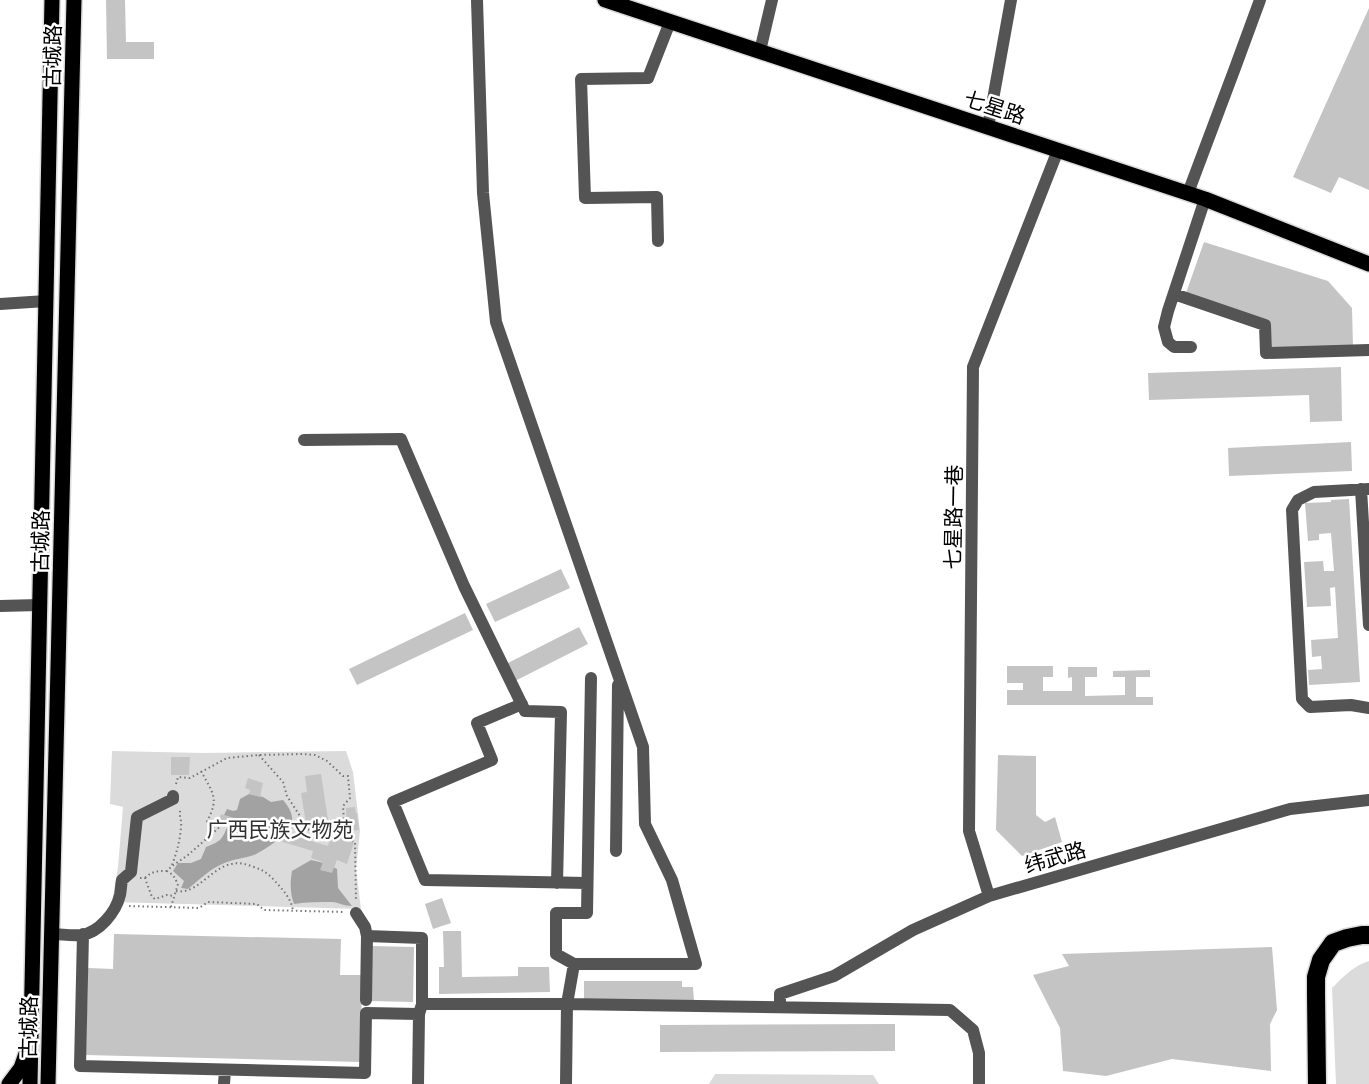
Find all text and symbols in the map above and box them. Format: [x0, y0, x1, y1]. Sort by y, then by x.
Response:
street label: 古城路 [39, 24, 65, 88]
street label: 七星路 [961, 86, 1029, 128]
street label: 七星路一巷 [940, 464, 966, 570]
street label: 古城路 [27, 509, 53, 573]
park label: 广西民族文物苑 [207, 817, 354, 841]
street label: 纬武路 [1021, 837, 1089, 877]
street label: 古城路 [15, 995, 41, 1059]

